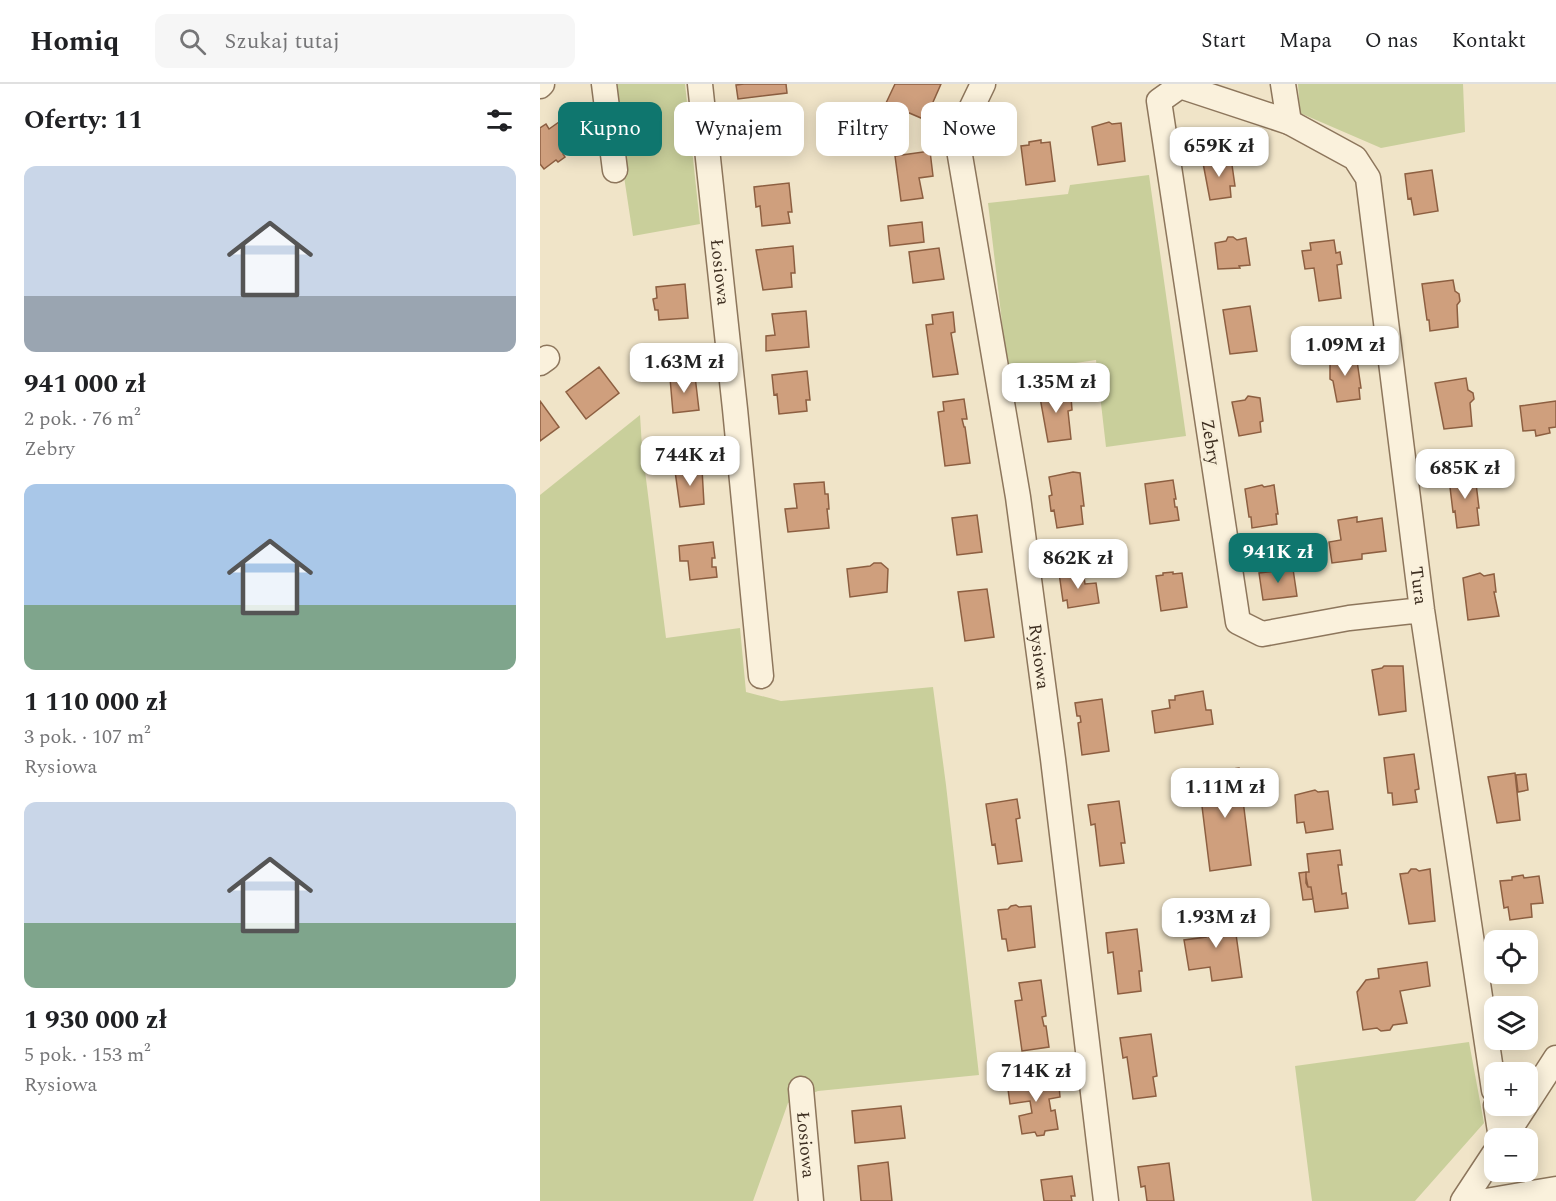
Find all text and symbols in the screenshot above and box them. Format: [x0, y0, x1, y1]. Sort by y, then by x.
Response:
search box [155, 14, 575, 68]
text: Homiq [30, 20, 119, 63]
icon: search [176, 25, 209, 58]
text: Szukaj tutaj [224, 25, 340, 58]
text: Start [1201, 25, 1246, 57]
text: Mapa [1279, 25, 1332, 57]
text: O nas [1365, 25, 1418, 57]
text: Kontakt [1451, 25, 1526, 57]
text: Oferty: 11 [24, 100, 143, 140]
chip: Kupno [558, 102, 662, 156]
chip: Wynajem [674, 102, 804, 156]
chip: Filtry [816, 102, 909, 156]
chip: Nowe [921, 102, 1017, 156]
icon: filters [483, 104, 516, 137]
pin: 659K zł [1164, 127, 1274, 178]
text: 659K zł [1184, 131, 1254, 161]
icon: home [216, 205, 324, 313]
street label: Łosiowa [703, 237, 737, 307]
pin: 1.09M zł [1283, 326, 1407, 377]
text: 1.09M zł [1305, 330, 1385, 360]
pin: 1.63M zł [622, 343, 746, 394]
text: 1.63M zł [644, 347, 724, 377]
pin: 1.35M zł [994, 363, 1118, 414]
text: 941 000 zł [24, 364, 146, 404]
text: 1.35M zł [1016, 367, 1096, 397]
text: 2 pok. · 76 m² [24, 404, 141, 434]
street label: Zebry [1194, 417, 1228, 468]
text: Zebry [24, 434, 75, 464]
pin: 744K zł [635, 436, 745, 487]
text: 744K zł [655, 440, 725, 470]
pin: 685K zł [1410, 449, 1520, 500]
text: 685K zł [1430, 453, 1500, 483]
icon: home [216, 523, 324, 631]
pin: 941K zł [1223, 533, 1333, 584]
text: 941K zł [1243, 537, 1313, 567]
pin: 862K zł [1023, 539, 1133, 590]
text: 862K zł [1043, 543, 1113, 573]
street label: Tura [1403, 565, 1434, 606]
street label: Rysiowa [1021, 622, 1057, 691]
text: 1 110 000 zł [24, 682, 167, 722]
text: 3 pok. · 107 m² [24, 722, 151, 752]
text: Rysiowa [24, 752, 97, 782]
pin: 1.11M zł [1163, 768, 1287, 819]
text: 1.11M zł [1185, 772, 1265, 802]
icon: home [216, 841, 324, 949]
pin: 1.93M zł [1154, 898, 1278, 949]
text: 1.93M zł [1176, 902, 1256, 932]
map controls [1484, 930, 1538, 1182]
button: locate [1484, 930, 1538, 984]
button: layers [1484, 996, 1538, 1050]
text: 1 930 000 zł [24, 1000, 167, 1040]
text: 5 pok. · 153 m² [24, 1040, 151, 1070]
pin: 714K zł [981, 1052, 1091, 1103]
text: 714K zł [1001, 1056, 1071, 1086]
button: + [1484, 1062, 1538, 1116]
text: Rysiowa [24, 1070, 97, 1100]
street label: Łosiowa [789, 1110, 822, 1179]
button: − [1484, 1128, 1538, 1182]

